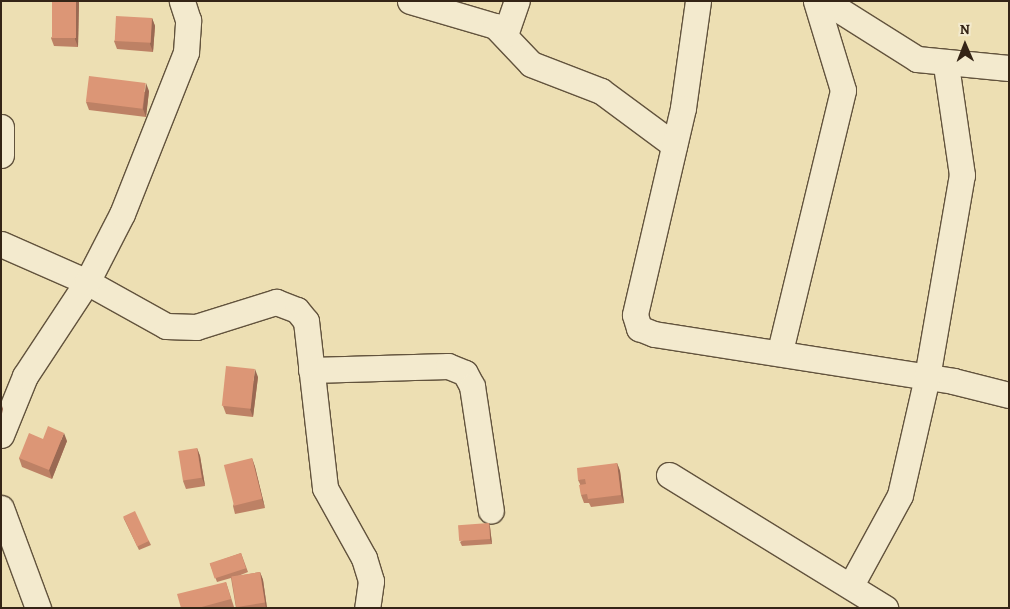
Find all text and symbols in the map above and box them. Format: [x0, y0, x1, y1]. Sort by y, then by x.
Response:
north arrow [940, 20, 990, 70]
text: N [959, 20, 970, 39]

